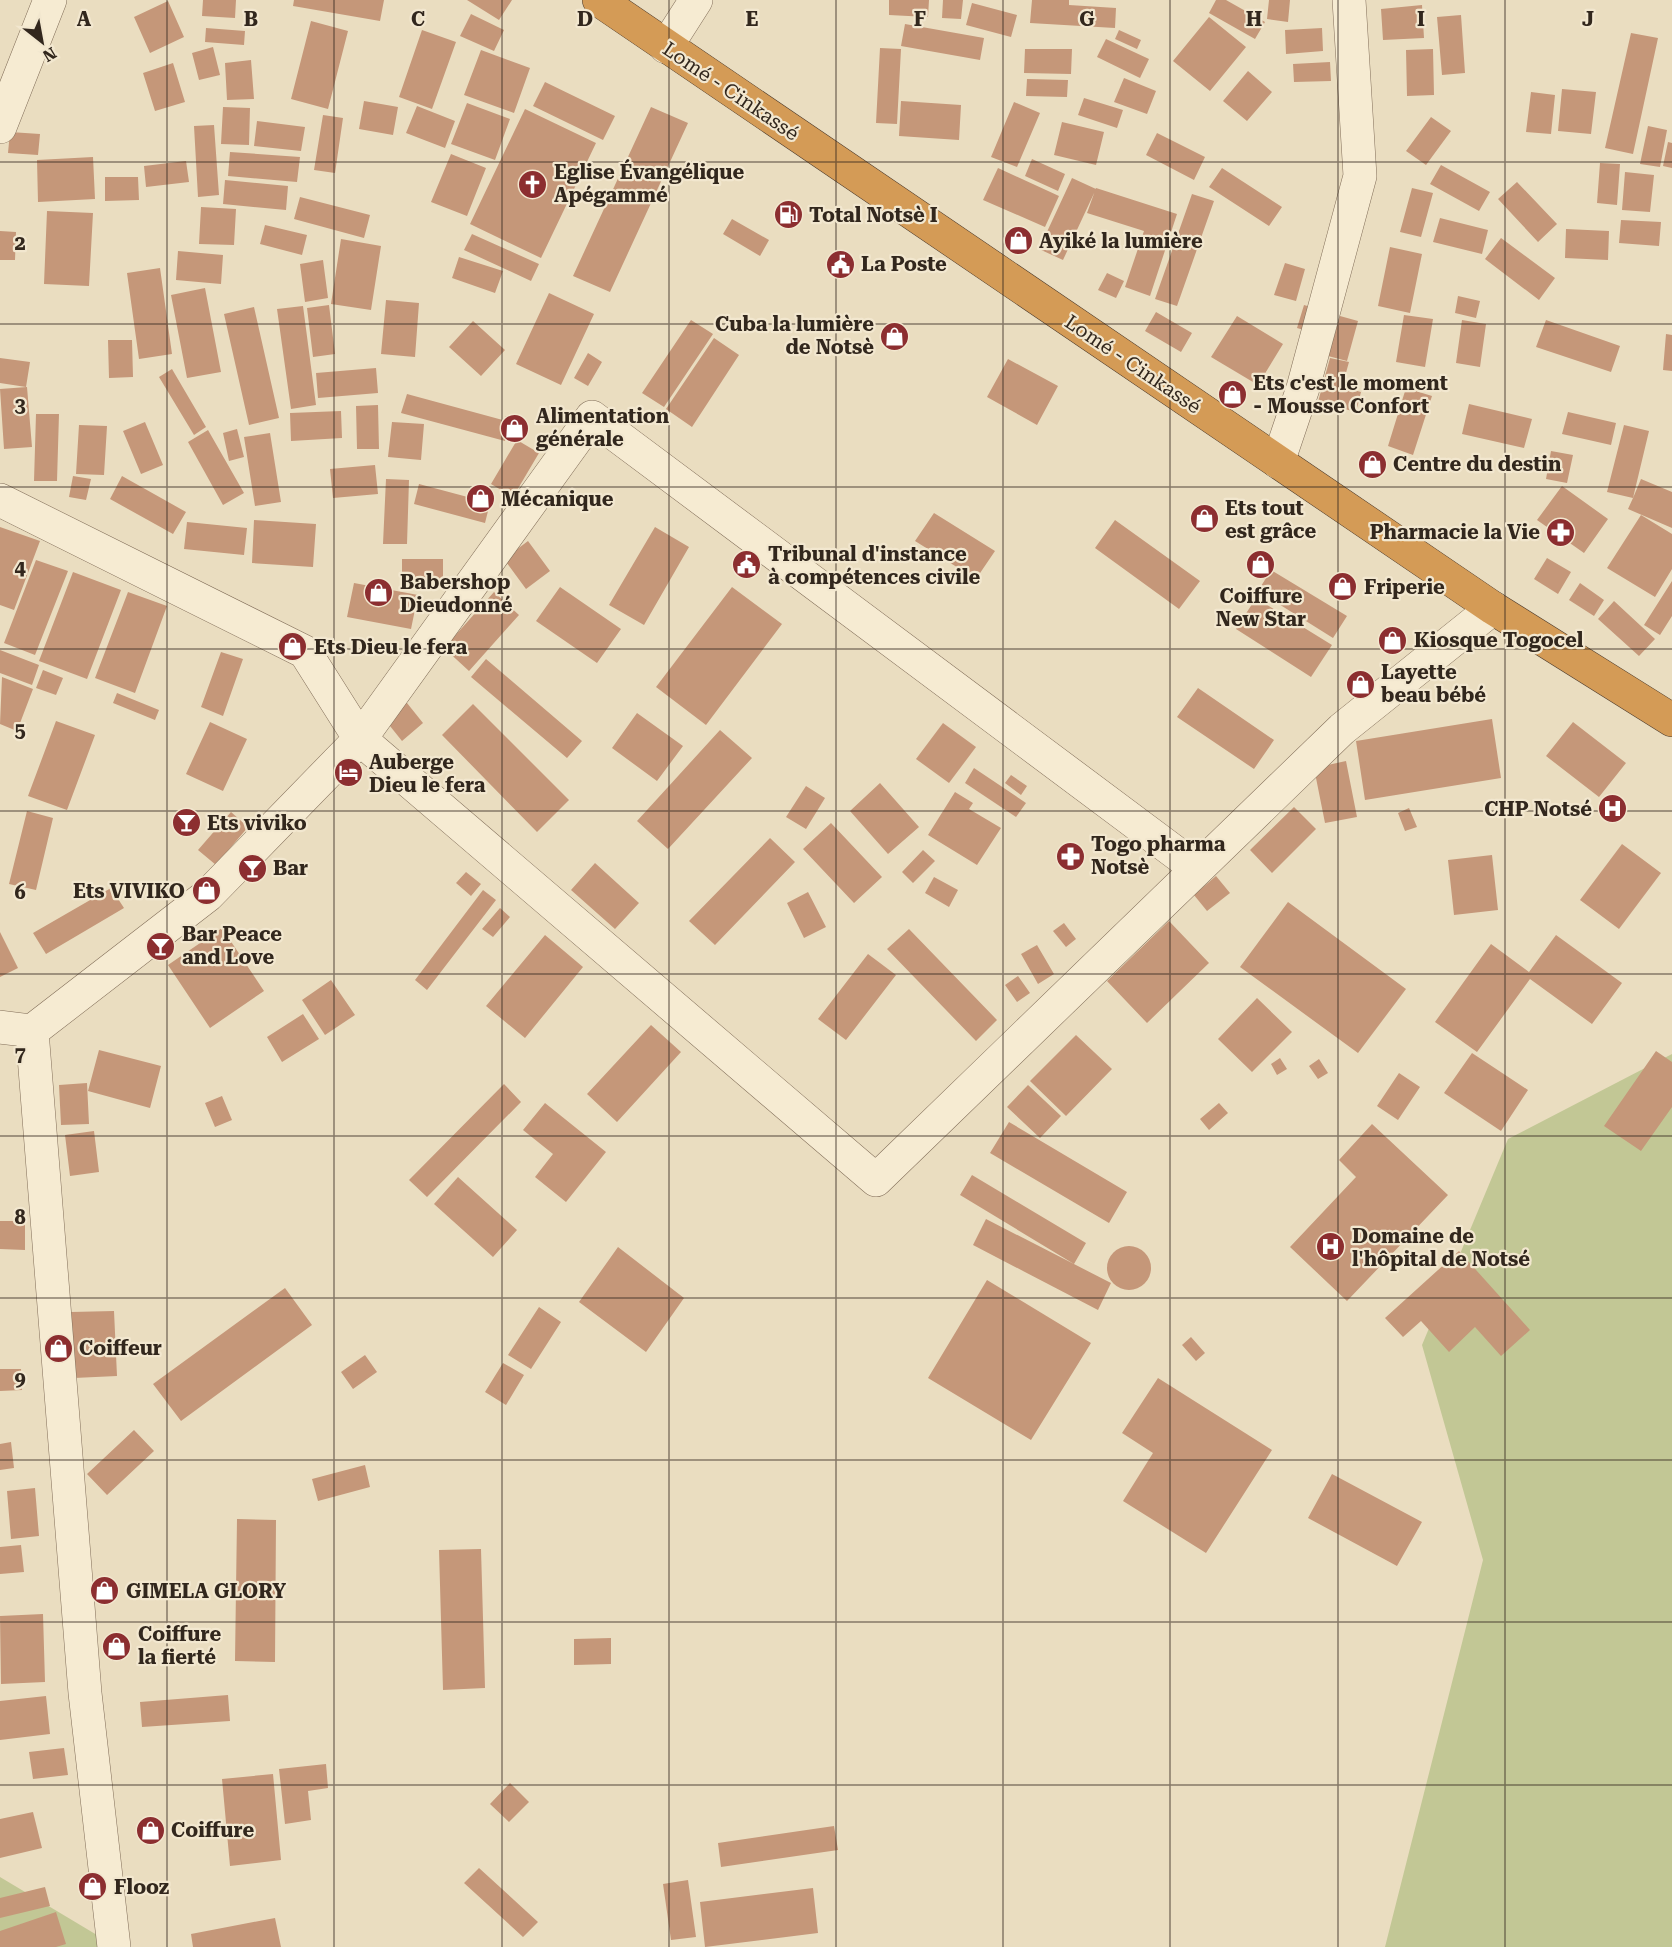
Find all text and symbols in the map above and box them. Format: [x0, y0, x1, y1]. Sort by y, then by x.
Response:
text: A [77, 7, 92, 31]
text: B [244, 7, 258, 31]
text: C [411, 7, 425, 31]
text: D [577, 7, 593, 31]
text: E [746, 7, 759, 31]
text: F [914, 7, 926, 31]
text: G [1079, 7, 1095, 31]
text: H [1246, 7, 1262, 31]
text: I [1417, 7, 1425, 31]
text: J [1582, 7, 1594, 31]
north arrow [12, 12, 72, 72]
street label: Lomé - Cinkassé [658, 37, 804, 145]
text: N [39, 43, 60, 66]
place label: Eglise Évangélique Apégammé [554, 159, 744, 207]
church icon: Eglise Évangélique Apégammé [517, 168, 549, 200]
fuel station icon: Total Notsè I [772, 199, 804, 231]
place label: Total Notsè I [809, 203, 938, 227]
shop icon: Ayiké la lumière [1002, 225, 1034, 257]
place label: Ayiké la lumière [1039, 229, 1203, 253]
text: 2 [14, 231, 26, 255]
public building icon: La Poste [824, 248, 856, 280]
place label: La Poste [861, 252, 947, 276]
street label: Lomé - Cinkassé [1060, 310, 1206, 418]
place label: Cuba la lumière de Notsè [715, 312, 874, 359]
shop icon: Cuba la lumière de Notsè [879, 320, 911, 352]
place label: Ets c'est le moment - Mousse Confort [1253, 371, 1448, 418]
shop icon: Ets c'est le moment - Mousse Confort [1216, 378, 1248, 410]
text: 3 [14, 393, 26, 417]
place label: Alimentation générale [535, 404, 670, 451]
shop icon: Alimentation générale [499, 412, 531, 444]
shop icon: Centre du destin [1356, 448, 1388, 480]
place label: Centre du destin [1393, 452, 1562, 476]
shop icon: Mécanique [464, 483, 496, 515]
place label: Mécanique [501, 487, 614, 511]
place label: Ets tout est grâce [1225, 496, 1317, 543]
shop icon: Ets tout est grâce [1188, 503, 1220, 535]
pharmacy icon: Pharmacie la Vie [1545, 516, 1577, 548]
place label: Pharmacie la Vie [1370, 520, 1540, 544]
place label: Tribunal d'instance à compétences civile [768, 542, 980, 589]
public building icon: Tribunal d'instance à compétences civile [731, 549, 763, 581]
shop icon: Coiffure New Star [1245, 549, 1277, 581]
text: 4 [14, 556, 26, 580]
place label: Babershop Dieudonné [400, 570, 513, 617]
shop icon: Friperie [1327, 571, 1359, 603]
place label: Friperie [1364, 575, 1445, 599]
shop icon: Babershop Dieudonné [363, 577, 395, 609]
place label: Coiffure New Star [1216, 584, 1306, 631]
shop icon: Kiosque Togocel [1377, 624, 1409, 656]
place label: Kiosque Togocel [1414, 628, 1584, 652]
shop icon: Ets Dieu le fera [277, 631, 309, 663]
place label: Ets Dieu le fera [314, 635, 467, 659]
place label: Layette beau bébé [1381, 660, 1486, 707]
shop icon: Layette beau bébé [1344, 668, 1376, 700]
text: 5 [14, 718, 26, 742]
place label: Auberge Dieu le fera [369, 750, 486, 797]
hotel icon: Auberge Dieu le fera [332, 757, 364, 789]
hospital icon: CHP Notsé [1597, 793, 1629, 825]
place label: CHP Notsé [1484, 797, 1592, 821]
bar icon: Ets viviko [170, 807, 202, 839]
place label: Ets viviko [207, 811, 307, 835]
place label: Togo pharma Notsè [1091, 832, 1226, 879]
pharmacy icon: Togo pharma Notsè [1054, 840, 1086, 872]
bar icon: Bar [236, 852, 268, 884]
place label: Bar [273, 856, 308, 880]
shop icon: Ets VIVIKO [190, 875, 222, 907]
place label: Ets VIVIKO [73, 879, 185, 903]
text: 6 [14, 880, 26, 904]
place label: Bar Peace and Love [182, 922, 282, 969]
bar icon: Bar Peace and Love [145, 930, 177, 962]
text: 7 [14, 1042, 26, 1066]
text: 8 [14, 1205, 26, 1229]
place label: Domaine de l'hôpital de Notsé [1352, 1224, 1530, 1271]
hospital icon: Domaine de l'hôpital de Notsé [1315, 1231, 1347, 1263]
shop icon: Coiffeur [42, 1332, 74, 1364]
place label: Coiffeur [79, 1336, 162, 1360]
text: 9 [14, 1367, 26, 1391]
shop icon: GIMELA GLORY [89, 1575, 121, 1607]
place label: GIMELA GLORY [126, 1579, 286, 1603]
place label: Coiffure la fierté [138, 1622, 221, 1669]
shop icon: Coiffure la fierté [101, 1630, 133, 1662]
shop icon: Coiffure [134, 1814, 166, 1846]
place label: Coiffure [171, 1818, 254, 1842]
shop icon: Flooz [77, 1871, 109, 1903]
place label: Flooz [114, 1875, 169, 1899]

